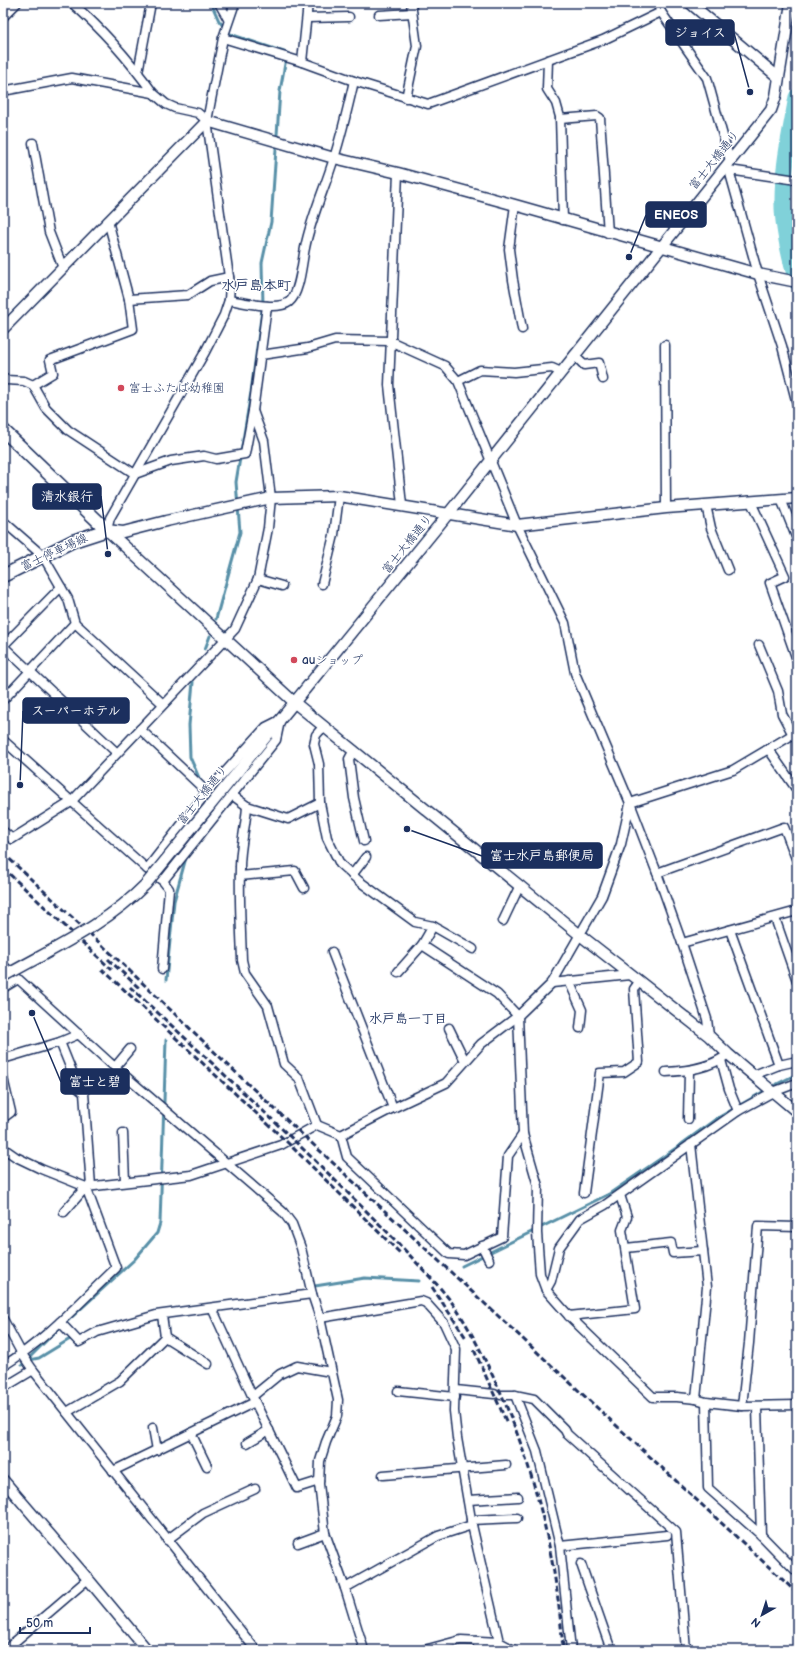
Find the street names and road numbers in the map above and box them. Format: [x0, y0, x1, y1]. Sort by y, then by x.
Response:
street label: 富士大橋通り [686, 128, 743, 193]
street label: 富士大橋通り [379, 512, 436, 577]
street label: 富士停車場線 [18, 530, 90, 574]
street label: 富士大橋通り [174, 763, 231, 828]

